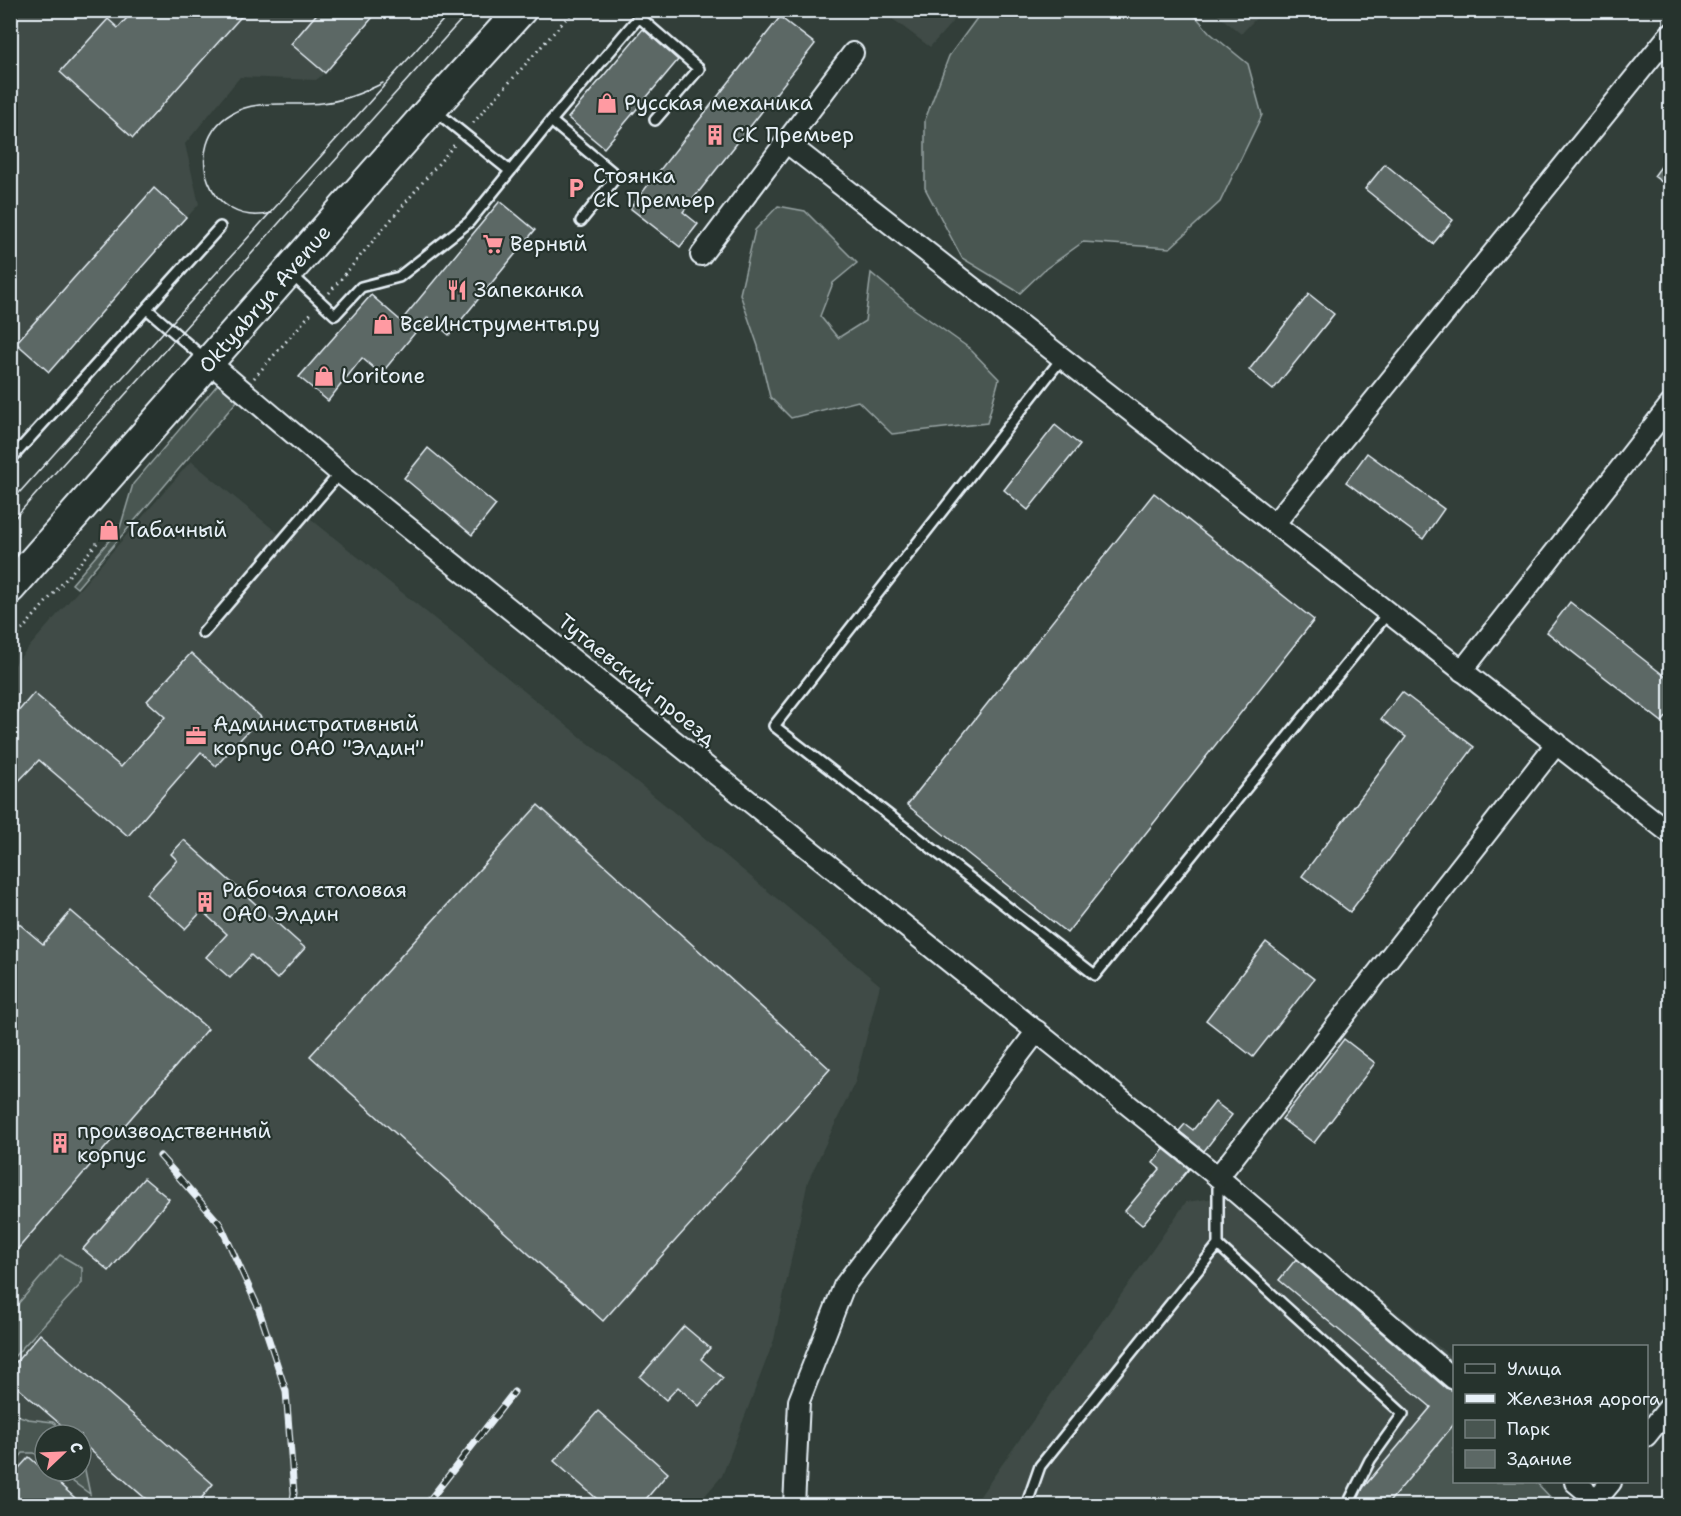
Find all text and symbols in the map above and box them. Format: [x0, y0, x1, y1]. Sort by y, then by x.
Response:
place label: Русская механика [624, 89, 813, 117]
shop icon: Русская механика [595, 91, 619, 115]
place label: СК Премьер [732, 121, 854, 149]
building icon: СК Премьер [703, 123, 727, 147]
place label: Стоянка СК Премьер [593, 162, 715, 214]
parking icon: Стоянка СК Премьер [564, 176, 588, 200]
street label: Oktyabrya Avenue [193, 219, 337, 379]
place label: Верный [510, 230, 587, 258]
supermarket icon: Верный [481, 232, 505, 256]
place label: Запеканка [474, 276, 584, 304]
restaurant icon: Запеканка [445, 278, 469, 302]
place label: ВсеИнструменты.ру [400, 310, 600, 338]
shop icon: ВсеИнструменты.ру [371, 312, 395, 336]
place label: Loritone [341, 362, 425, 390]
shop icon: Loritone [312, 364, 336, 388]
place label: Табачный [126, 516, 227, 544]
shop icon: Табачный [97, 518, 121, 542]
street label: Тутаевский проезд [552, 607, 722, 753]
place label: Административный корпус ОАО "Элдин" [213, 710, 424, 762]
office icon: Административный корпус ОАО "Элдин" [184, 724, 208, 748]
place label: Рабочая столовая ОАО Элдин [222, 876, 407, 928]
building icon: Рабочая столовая ОАО Элдин [193, 890, 217, 914]
place label: производственный корпус [77, 1117, 271, 1169]
building icon: производственный корпус [48, 1131, 72, 1155]
legend [1453, 1345, 1648, 1483]
text: Улица [1507, 1357, 1561, 1381]
text: Железная дорога [1507, 1387, 1660, 1411]
text: Парк [1507, 1417, 1550, 1441]
north arrow [33, 1423, 93, 1483]
text: С [65, 1439, 88, 1456]
text: Здание [1507, 1447, 1572, 1471]

